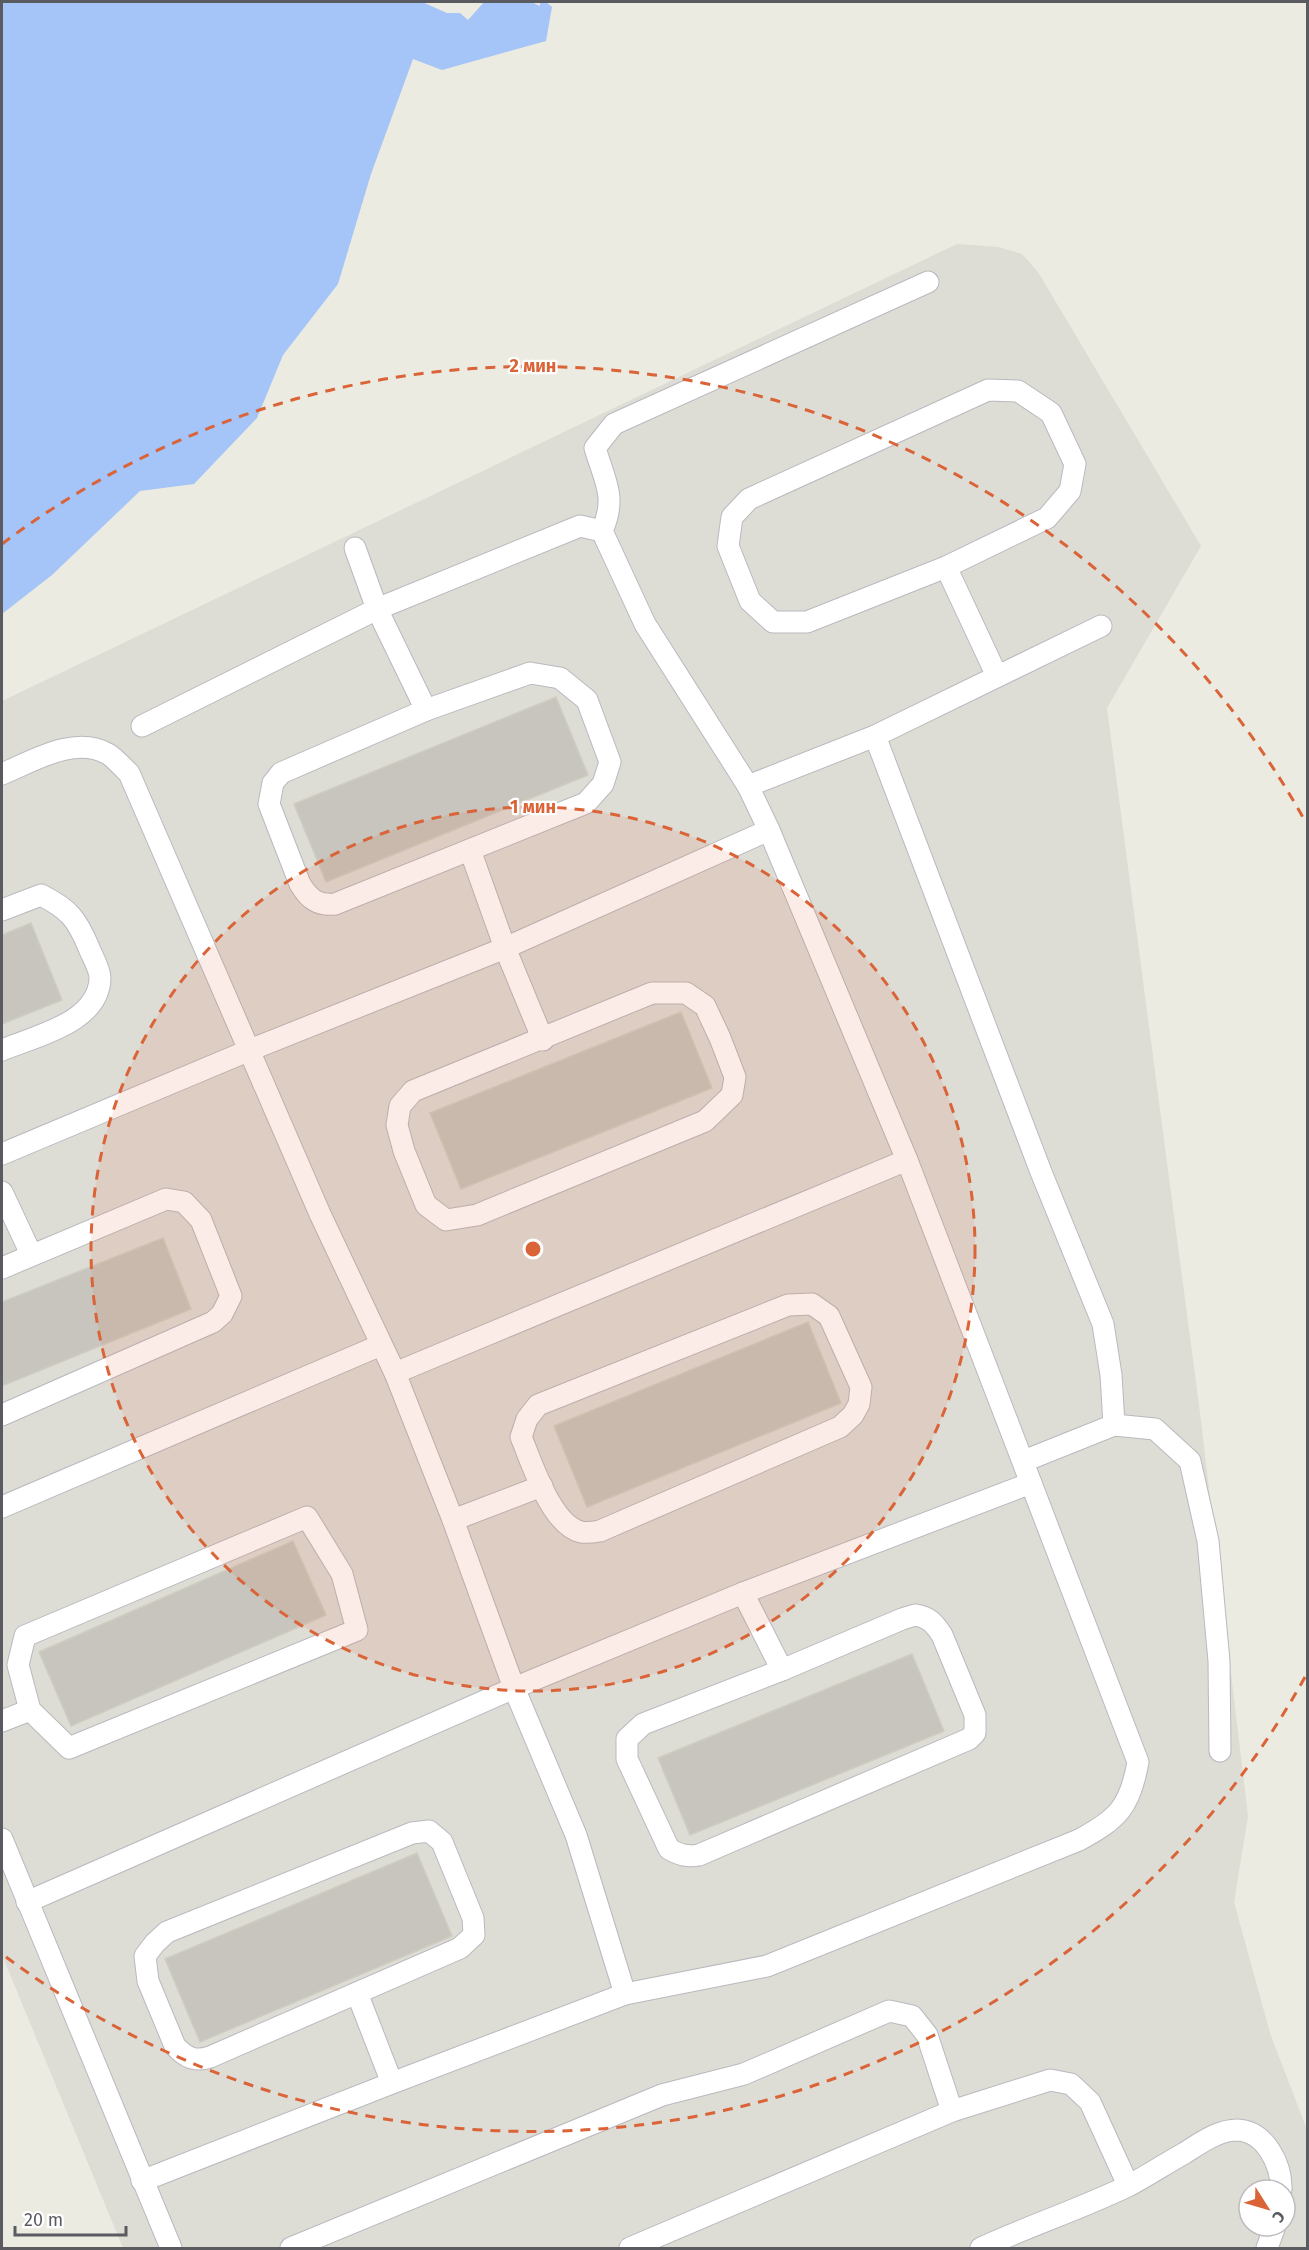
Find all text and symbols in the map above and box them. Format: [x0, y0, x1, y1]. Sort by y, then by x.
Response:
text: 2 мин [510, 355, 556, 377]
text: 1 мин [510, 796, 556, 818]
centre of rings [523, 1239, 543, 1259]
north arrow [1237, 2178, 1297, 2238]
scale bar [15, 2199, 126, 2237]
text: С [1268, 2207, 1289, 2227]
text: 20 m [24, 2209, 63, 2231]

